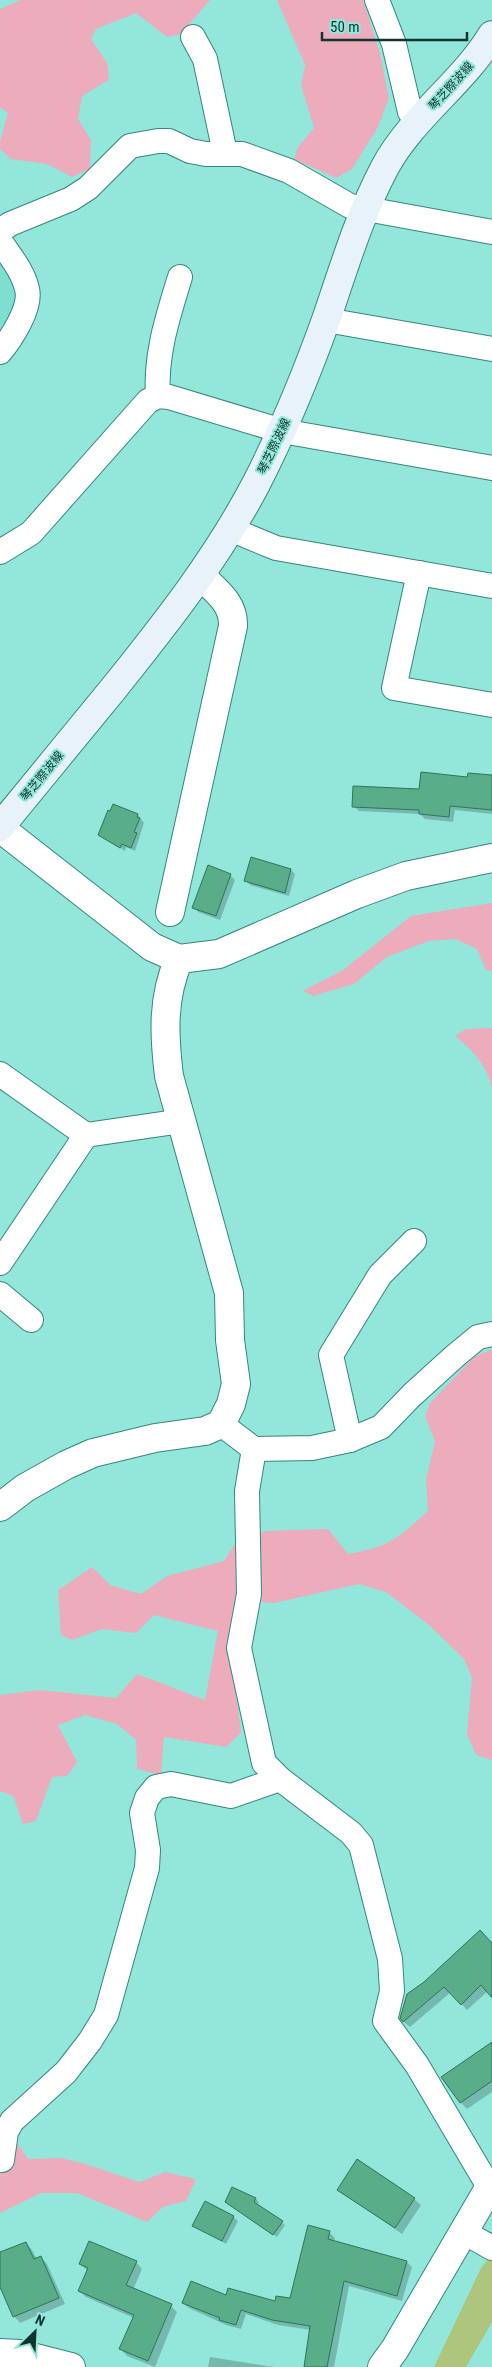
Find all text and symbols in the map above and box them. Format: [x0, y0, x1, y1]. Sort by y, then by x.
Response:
scale bar [322, 10, 467, 42]
text: 50 m [330, 18, 360, 36]
street label: 琴芝際波線 [426, 59, 476, 113]
street label: 琴芝際波線 [255, 416, 293, 476]
street label: 琴芝際波線 [18, 748, 66, 804]
north arrow [10, 2307, 60, 2357]
text: N [33, 2311, 47, 2329]

